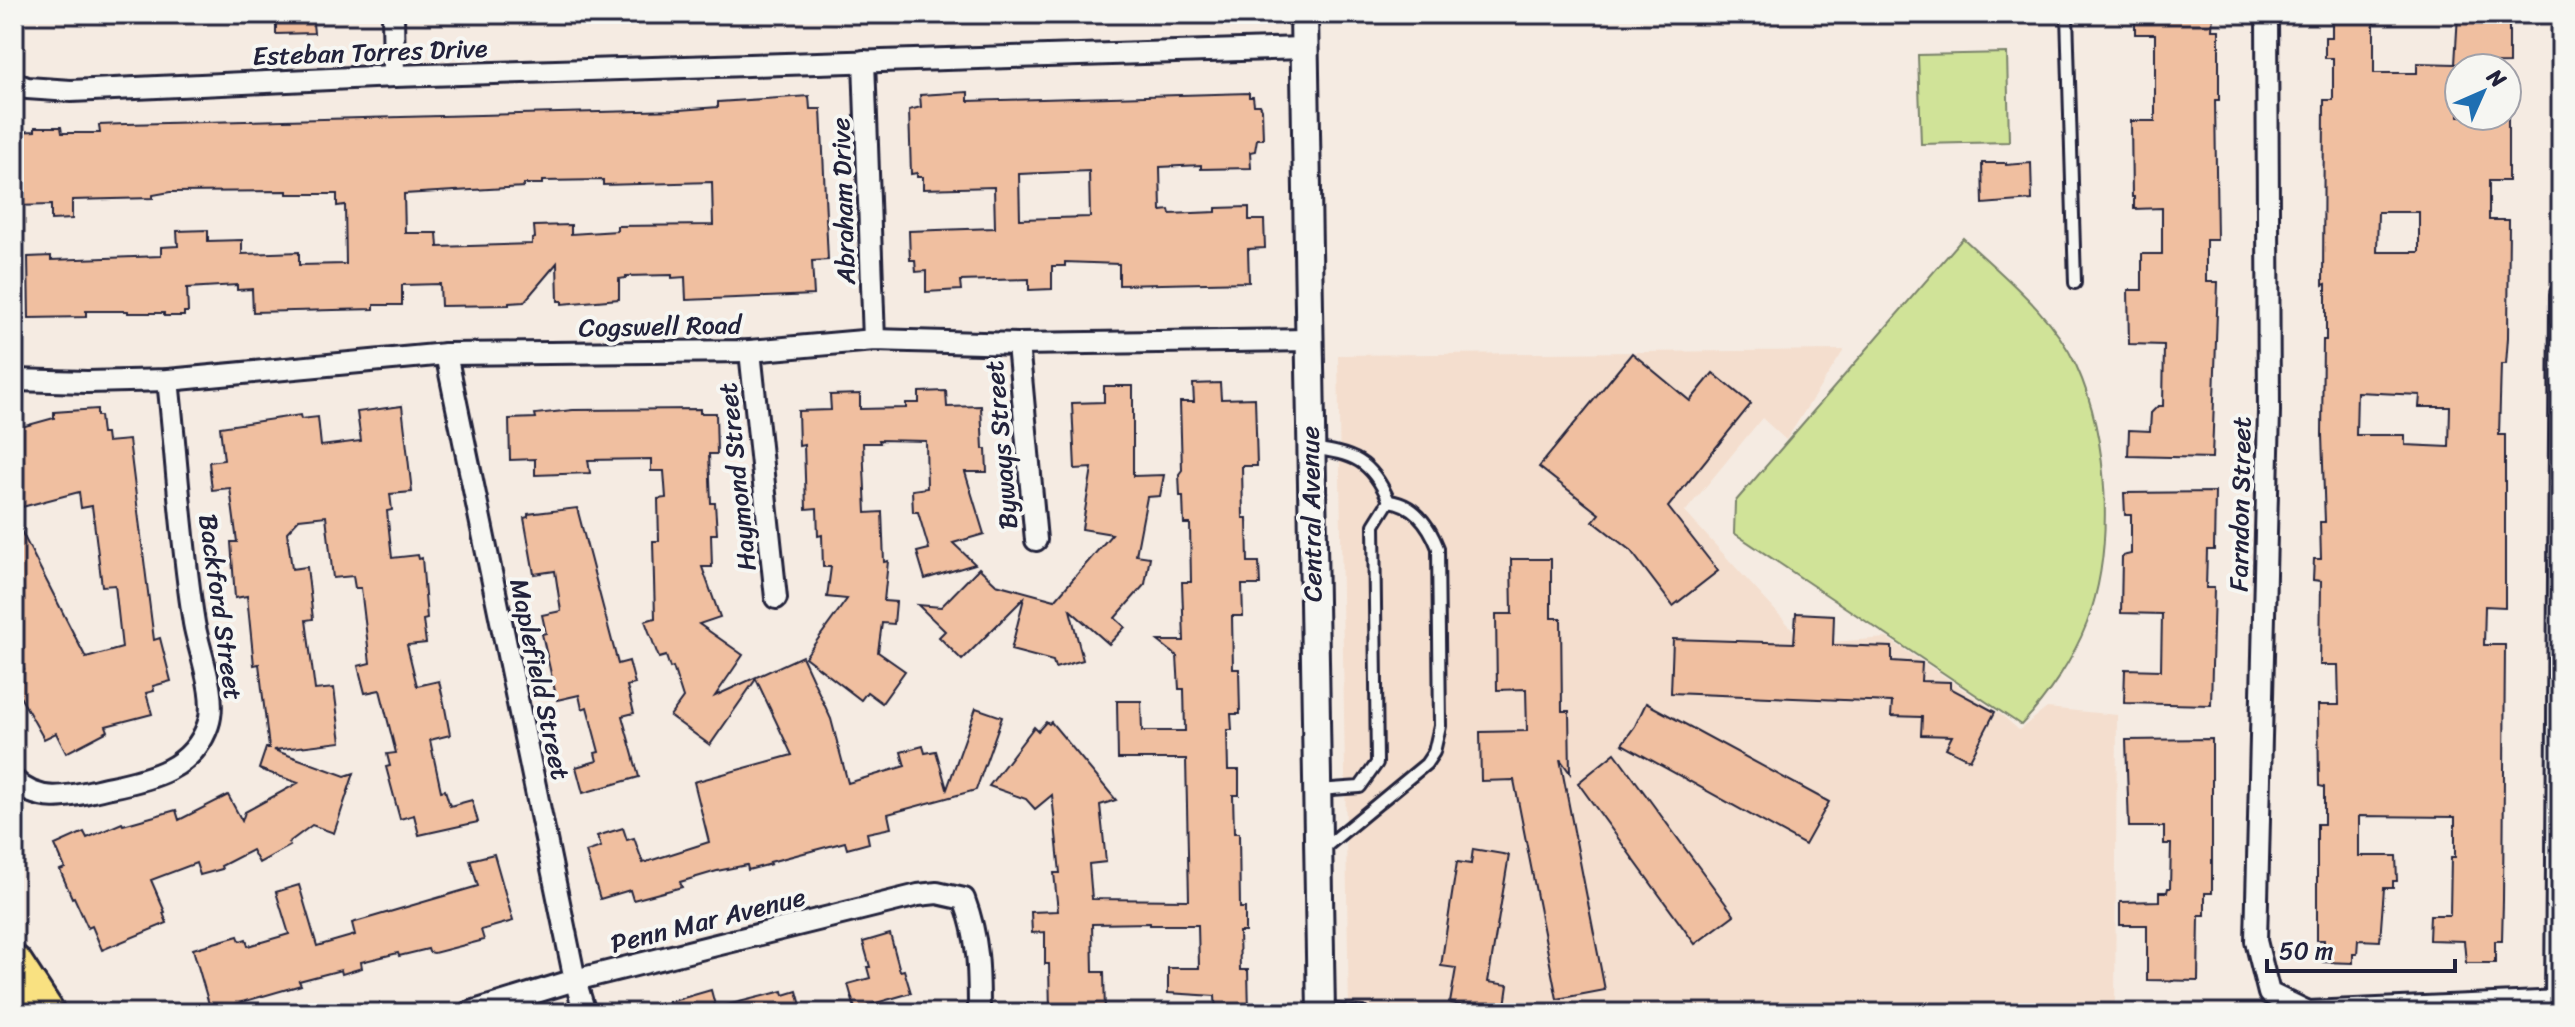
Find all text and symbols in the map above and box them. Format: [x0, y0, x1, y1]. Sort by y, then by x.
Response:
street label: Esteban Torres Drive [252, 25, 489, 79]
north arrow [2443, 52, 2523, 132]
text: N [2477, 58, 2516, 98]
street label: Abraham Drive [817, 117, 869, 286]
street label: Cogswell Road [578, 302, 744, 350]
street label: Byways Street [971, 359, 1031, 531]
street label: Haymond Street [704, 381, 770, 573]
street label: Farndon Street [2215, 416, 2265, 592]
street label: Central Avenue [1286, 426, 1336, 602]
street label: Backford Street [185, 511, 257, 703]
street label: Maplefield Street [496, 574, 584, 784]
street label: Penn Mar Avenue [606, 874, 810, 966]
scale bar [2267, 923, 2455, 973]
text: 50 m [2279, 930, 2334, 972]

